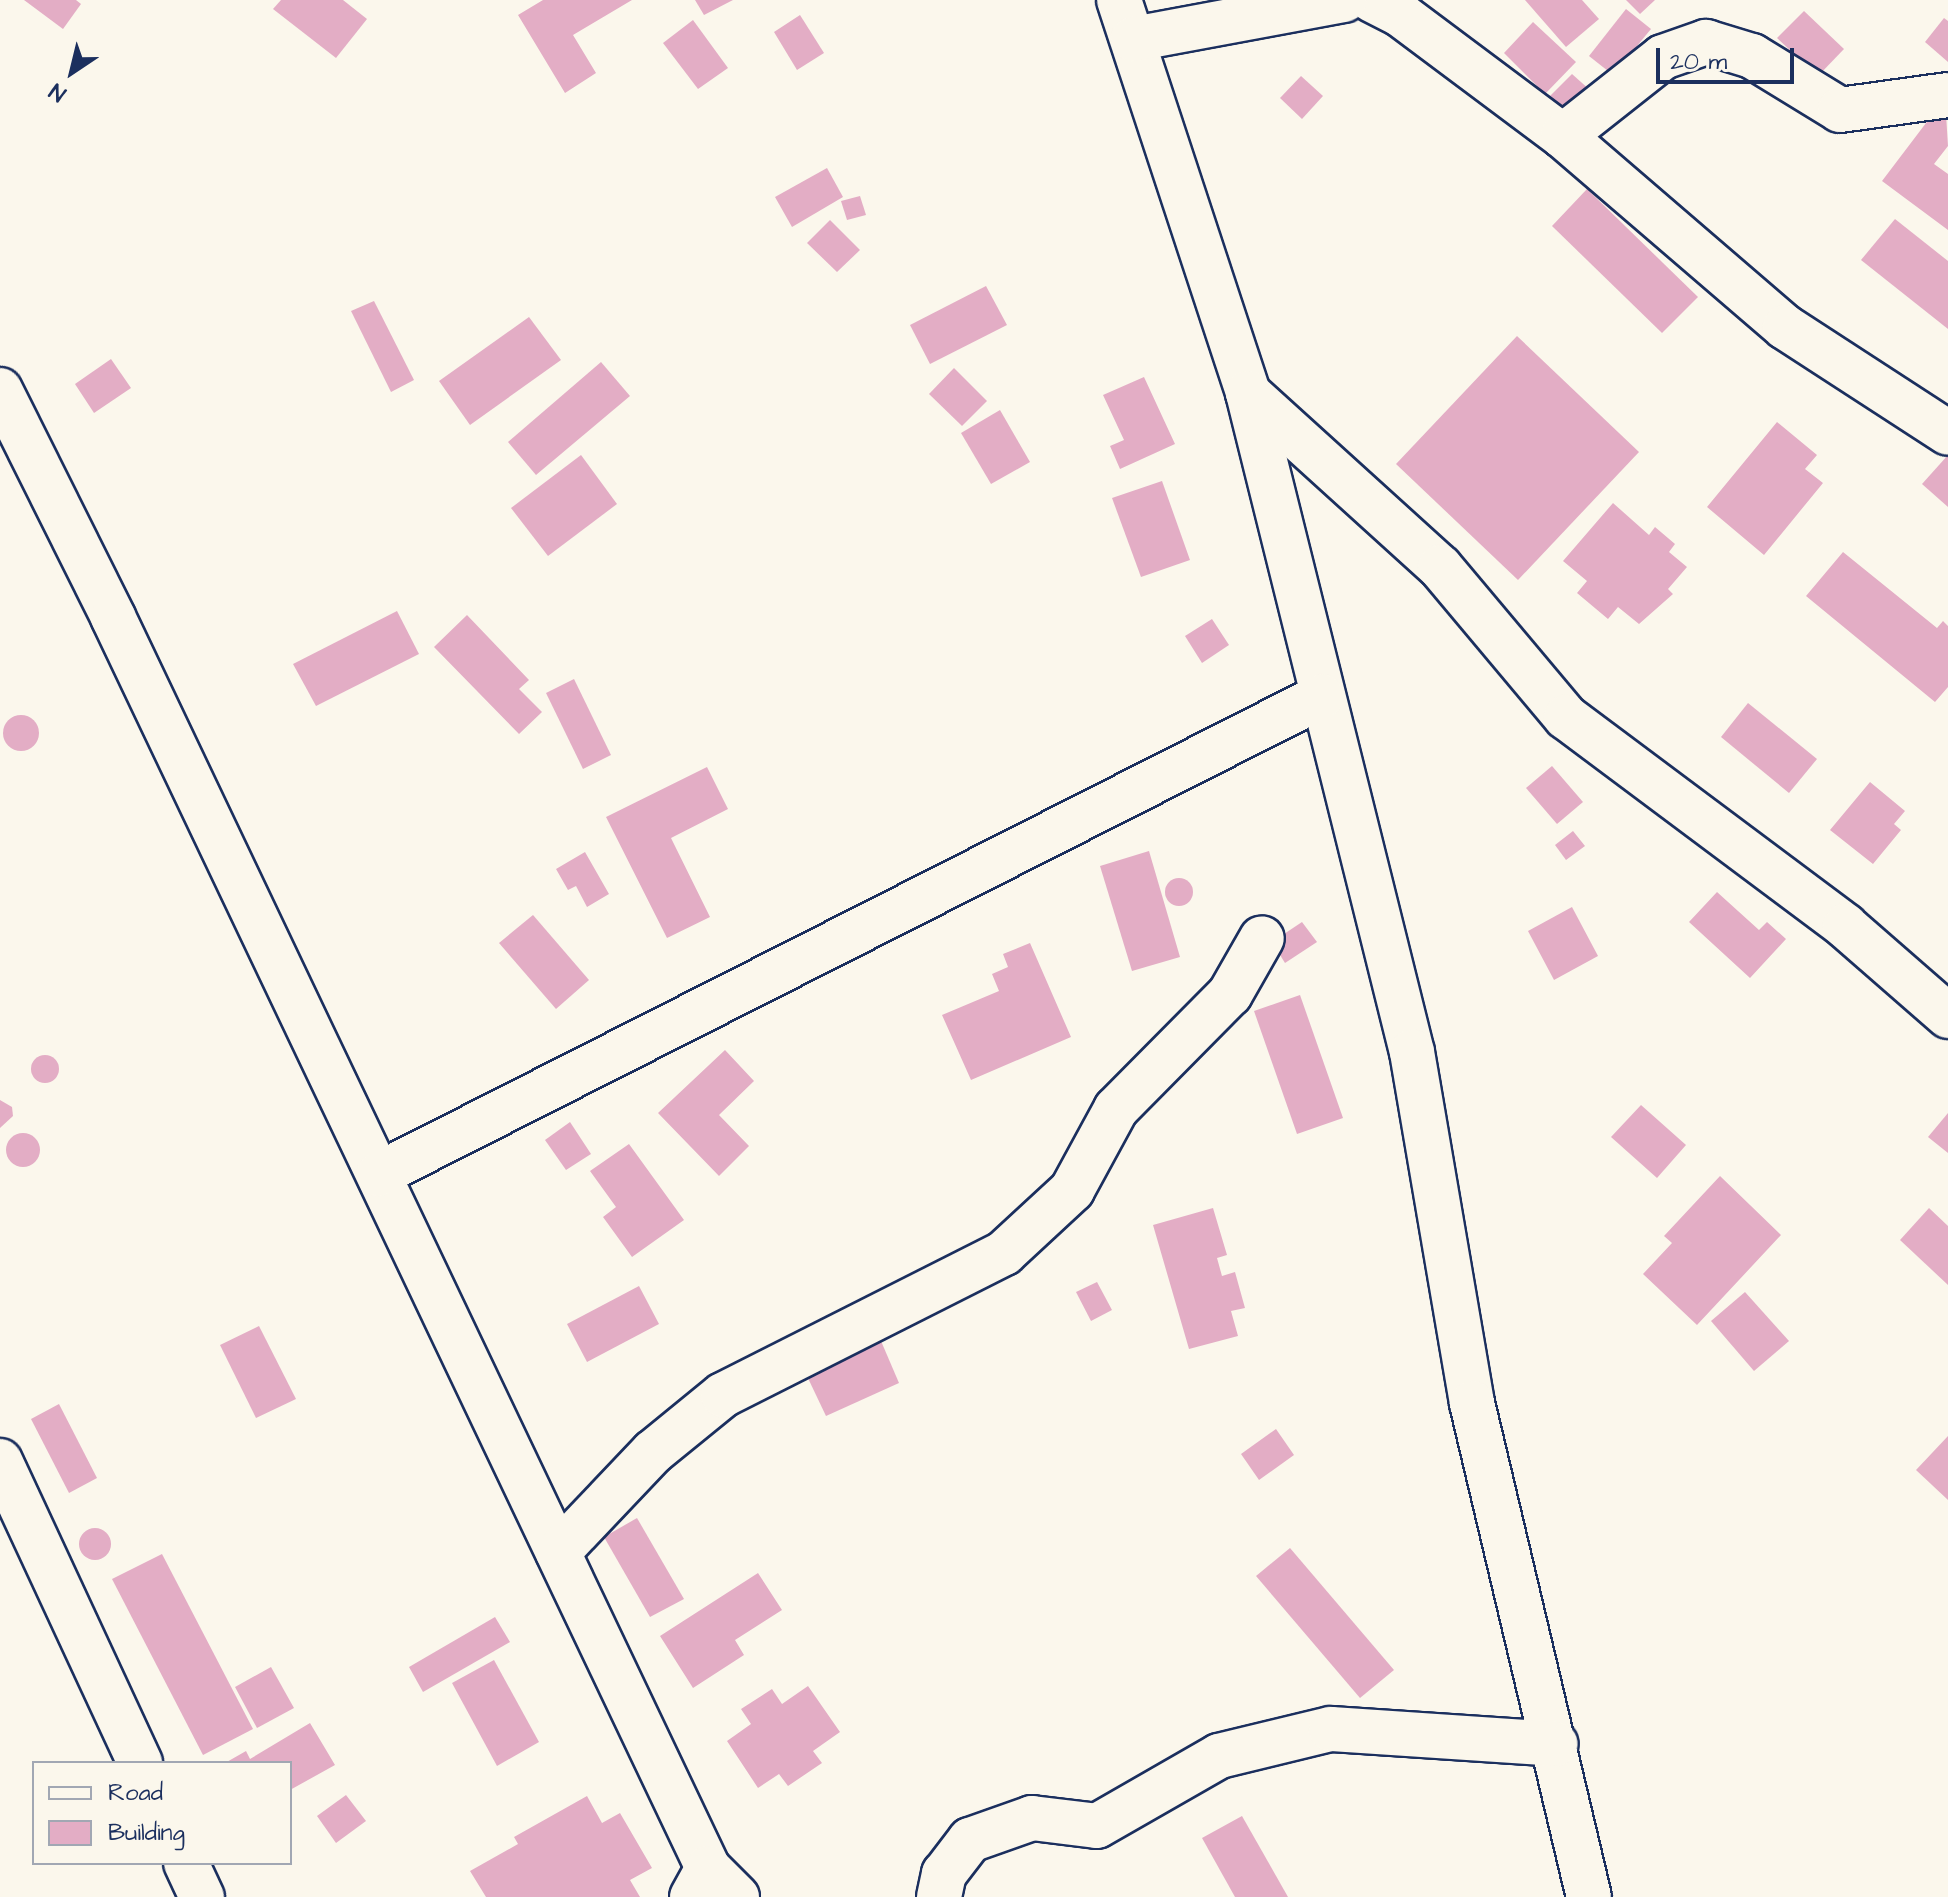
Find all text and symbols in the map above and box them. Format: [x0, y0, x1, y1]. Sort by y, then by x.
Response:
north arrow [32, 32, 112, 112]
scale bar [1660, 32, 1798, 82]
text: 20 m [1670, 45, 1727, 79]
text: N [43, 75, 72, 109]
legend [32, 1761, 292, 1865]
text: Road [108, 1776, 163, 1810]
text: Building [108, 1816, 185, 1850]

